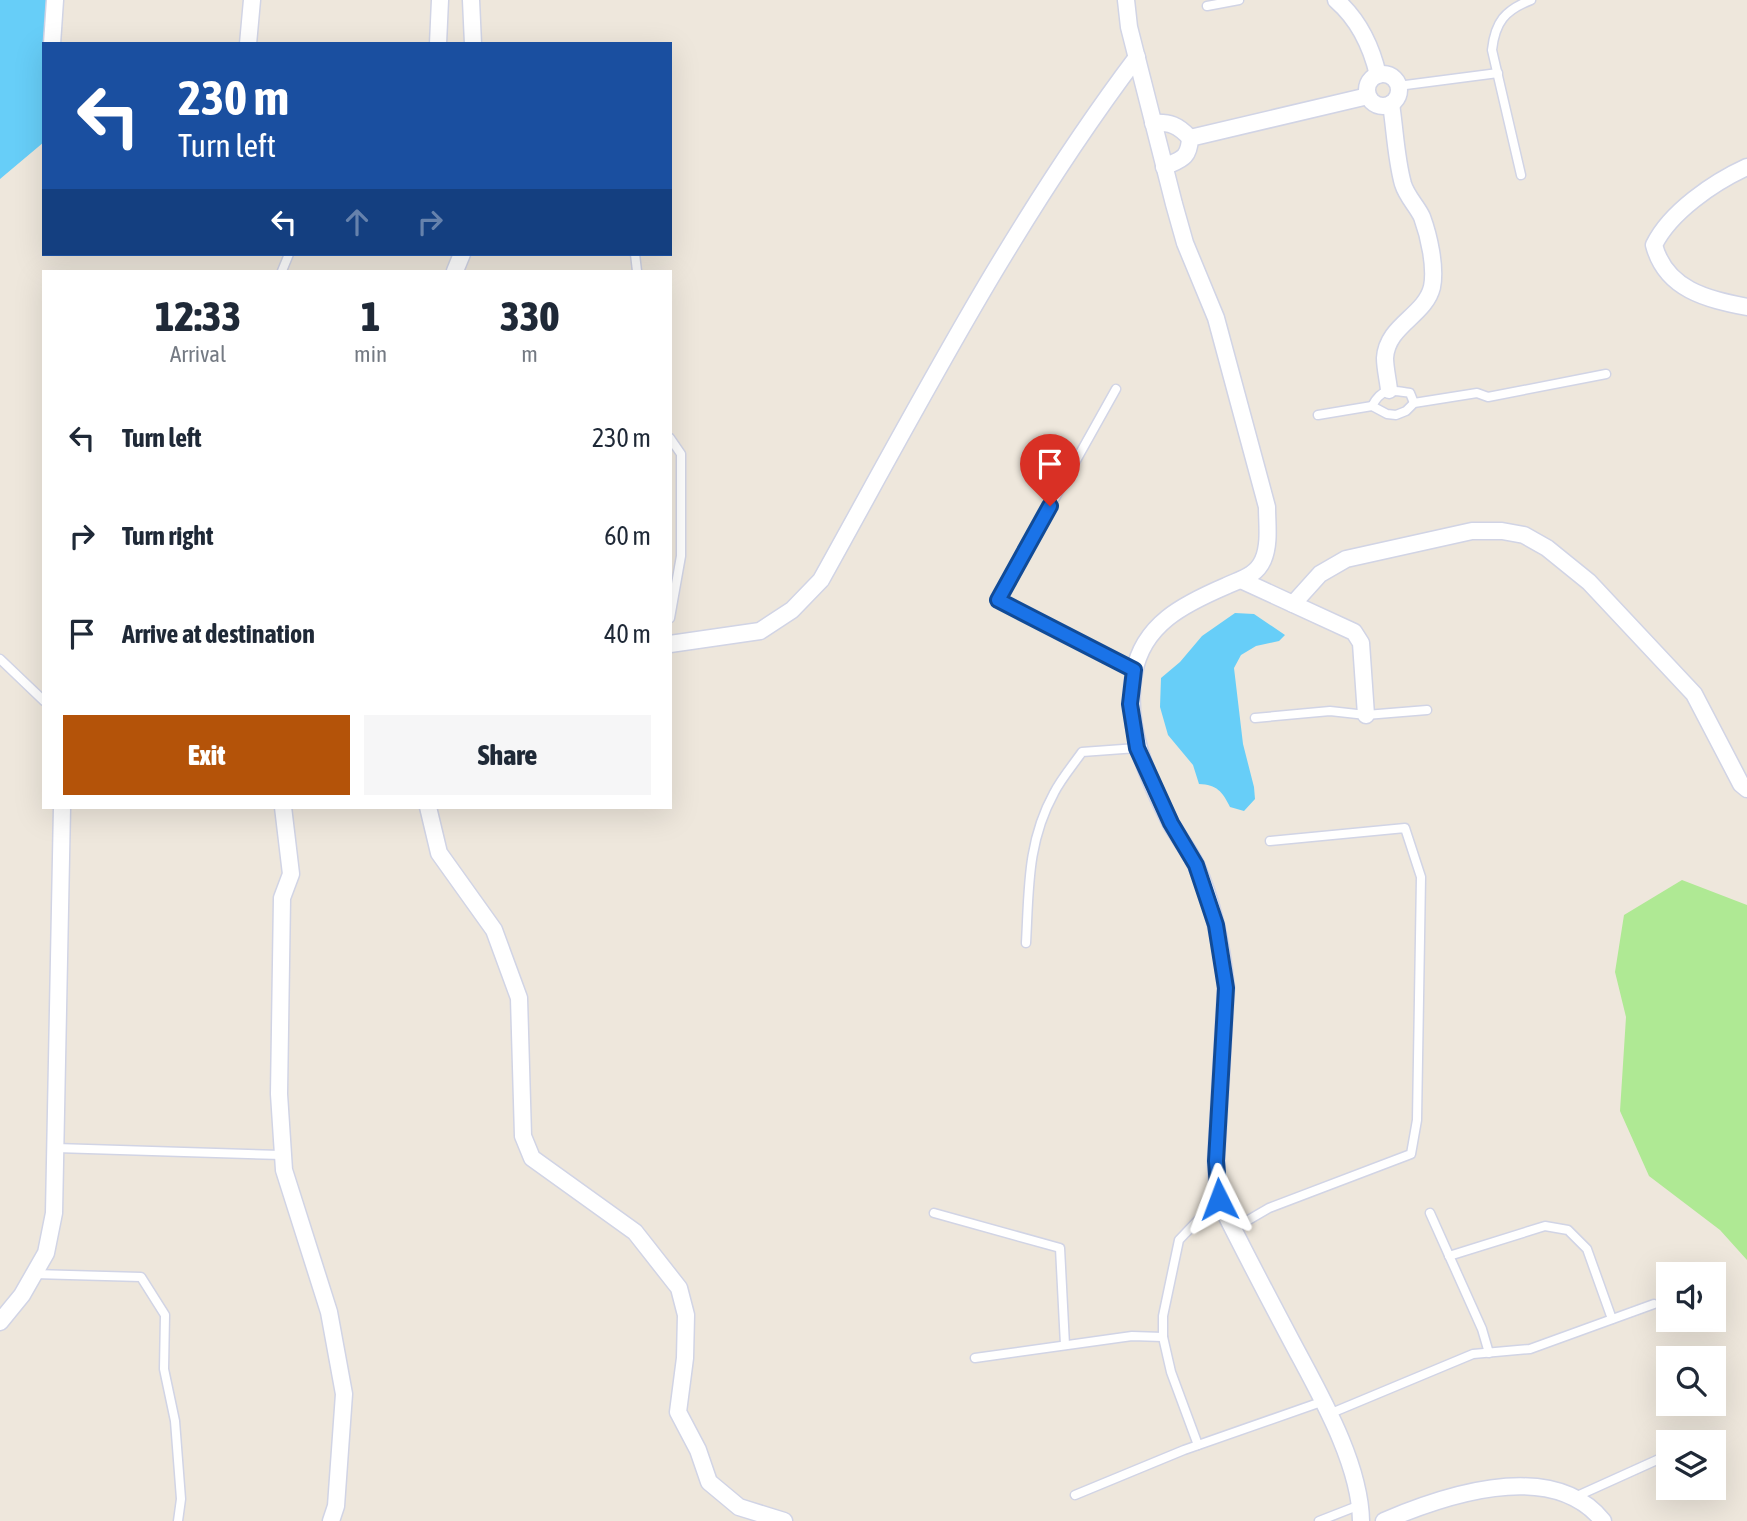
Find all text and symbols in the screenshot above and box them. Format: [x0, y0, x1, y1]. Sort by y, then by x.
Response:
text: 230 m [178, 69, 289, 125]
icon: left [63, 70, 154, 161]
text: Turn left [178, 127, 276, 164]
icon: left [265, 203, 303, 241]
icon: ahead [338, 203, 376, 241]
icon: right [411, 203, 449, 241]
text: 12:33 [155, 292, 241, 340]
text: 1 [361, 292, 380, 340]
text: 330 [500, 292, 559, 340]
text: Arrival [170, 341, 226, 367]
text: min [354, 341, 387, 367]
text: m [521, 341, 538, 367]
icon: left [63, 419, 101, 457]
text: Turn left [122, 423, 202, 453]
text: 230 m [592, 423, 651, 453]
pin [1020, 434, 1080, 506]
icon: arrive [1031, 445, 1069, 483]
icon: right [63, 517, 101, 555]
text: Turn right [122, 521, 213, 551]
text: 60 m [604, 521, 651, 551]
icon: arrive [63, 615, 101, 653]
text: Arrive at destination [122, 619, 315, 649]
text: 40 m [604, 619, 651, 649]
button: Exit [63, 715, 350, 795]
button: Share [364, 715, 651, 795]
position arrow [1182, 1162, 1256, 1236]
map controls [1656, 1262, 1726, 1500]
button: sound [1656, 1262, 1726, 1332]
button: search [1656, 1346, 1726, 1416]
button: layers [1656, 1430, 1726, 1500]

